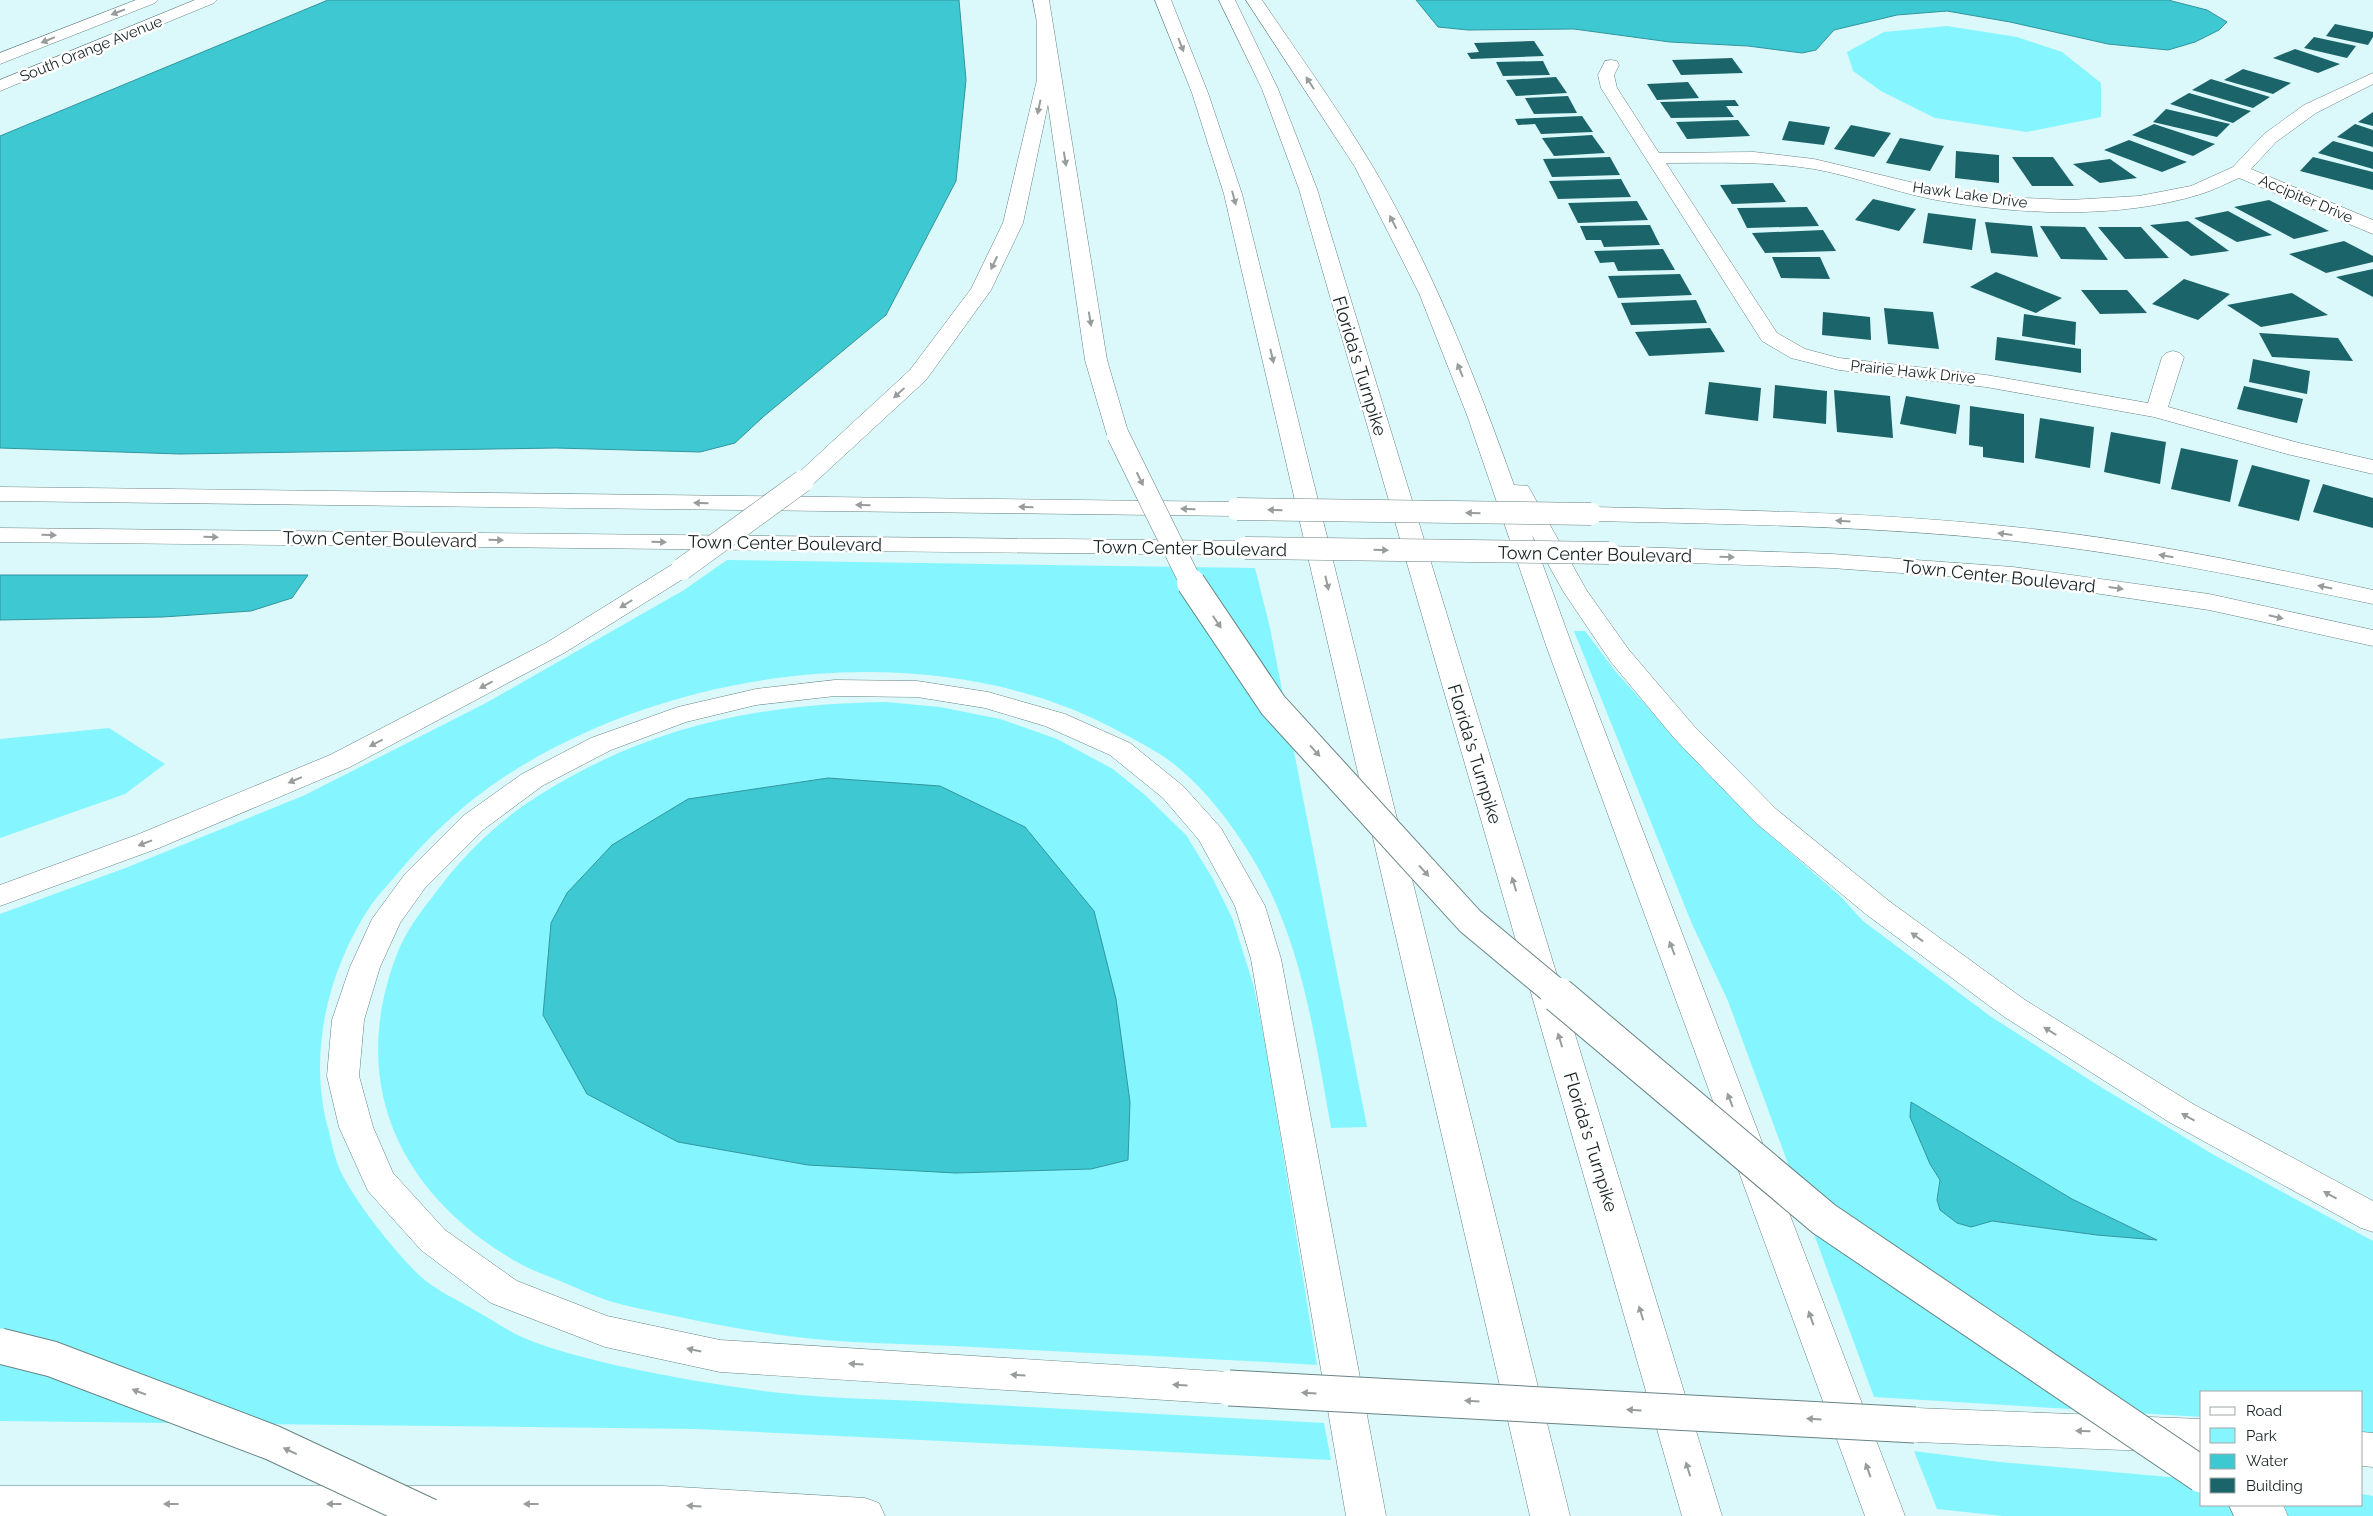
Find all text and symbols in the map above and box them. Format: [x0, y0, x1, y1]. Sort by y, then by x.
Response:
one-way arrow [111, 9, 125, 17]
street label: South Orange Avenue [17, 12, 165, 86]
one-way arrow [40, 36, 55, 44]
one-way arrow [1177, 38, 1185, 53]
one-way arrow [1305, 76, 1314, 90]
one-way arrow [1035, 100, 1043, 115]
one-way arrow [1061, 151, 1069, 167]
street label: Accipiter Drive [2256, 171, 2356, 227]
street label: Hawk Lake Drive [1911, 178, 2029, 212]
one-way arrow [1231, 191, 1239, 206]
one-way arrow [1389, 215, 1397, 229]
one-way arrow [990, 256, 998, 270]
street label: Florida's Turnpike [1329, 294, 1391, 439]
one-way arrow [1086, 312, 1094, 328]
one-way arrow [1268, 349, 1276, 364]
street label: Prairie Hawk Drive [1849, 356, 1977, 388]
one-way arrow [1456, 362, 1464, 377]
one-way arrow [893, 387, 905, 399]
one-way arrow [1136, 472, 1144, 486]
one-way arrow [692, 499, 708, 507]
one-way arrow [855, 501, 871, 509]
one-way arrow [1017, 503, 1033, 511]
one-way arrow [1180, 505, 1196, 513]
one-way arrow [1267, 506, 1283, 514]
one-way arrow [1465, 509, 1481, 517]
one-way arrow [1835, 517, 1851, 525]
street label: Town Center Boulevard [283, 527, 477, 551]
one-way arrow [1997, 530, 2013, 538]
one-way arrow [41, 531, 57, 539]
street label: Town Center Boulevard [688, 531, 882, 555]
one-way arrow [203, 533, 219, 541]
one-way arrow [488, 536, 504, 544]
street label: Town Center Boulevard [1093, 536, 1287, 560]
one-way arrow [651, 538, 667, 546]
street label: Town Center Boulevard [1498, 542, 1692, 566]
one-way arrow [1373, 546, 1389, 554]
one-way arrow [2157, 551, 2173, 559]
one-way arrow [1719, 553, 1735, 561]
street label: Town Center Boulevard [1901, 555, 2097, 597]
one-way arrow [1323, 575, 1331, 590]
one-way arrow [2317, 582, 2333, 590]
one-way arrow [2108, 585, 2124, 593]
one-way arrow [620, 599, 633, 608]
one-way arrow [2268, 613, 2284, 621]
one-way arrow [1212, 615, 1222, 628]
one-way arrow [478, 681, 493, 689]
street label: Florida's Turnpike [1444, 682, 1506, 827]
one-way arrow [369, 739, 383, 747]
one-way arrow [1309, 744, 1321, 756]
one-way arrow [288, 776, 302, 784]
one-way arrow [138, 839, 152, 847]
one-way arrow [1418, 865, 1430, 877]
one-way arrow [1510, 877, 1518, 892]
one-way arrow [1910, 932, 1924, 942]
one-way arrow [1668, 941, 1676, 955]
one-way arrow [2043, 1026, 2056, 1035]
one-way arrow [1556, 1033, 1564, 1048]
street label: Florida's Turnpike [1560, 1070, 1622, 1215]
one-way arrow [1725, 1093, 1733, 1107]
one-way arrow [2181, 1112, 2194, 1121]
one-way arrow [2323, 1191, 2338, 1199]
one-way arrow [1637, 1306, 1645, 1321]
one-way arrow [1807, 1310, 1815, 1325]
one-way arrow [686, 1346, 701, 1354]
one-way arrow [847, 1360, 863, 1368]
one-way arrow [1009, 1370, 1025, 1378]
one-way arrow [1172, 1381, 1188, 1389]
one-way arrow [131, 1388, 146, 1396]
one-way arrow [1301, 1388, 1317, 1396]
legend [2200, 1391, 2363, 1506]
one-way arrow [1463, 1397, 1479, 1405]
text: Road [2246, 1402, 2282, 1420]
one-way arrow [1626, 1405, 1642, 1413]
one-way arrow [1805, 1415, 1821, 1423]
one-way arrow [2075, 1427, 2091, 1435]
text: Park [2246, 1427, 2277, 1445]
one-way arrow [283, 1446, 297, 1454]
text: Water [2246, 1452, 2289, 1470]
one-way arrow [1683, 1462, 1691, 1477]
one-way arrow [1864, 1462, 1872, 1477]
text: Building [2246, 1477, 2303, 1495]
one-way arrow [163, 1500, 179, 1508]
one-way arrow [325, 1500, 341, 1508]
one-way arrow [523, 1500, 539, 1508]
one-way arrow [685, 1502, 701, 1510]

